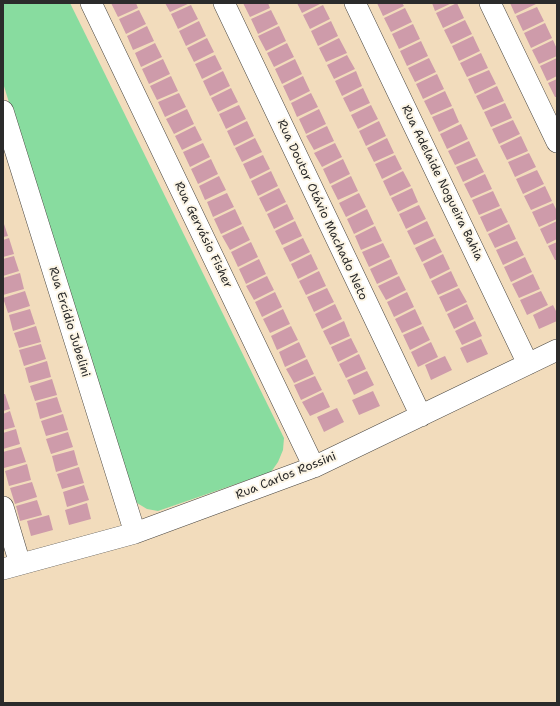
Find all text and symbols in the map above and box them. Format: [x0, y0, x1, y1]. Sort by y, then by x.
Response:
street label: Rua Adelaide Nogueira Bahia [398, 103, 486, 263]
street label: Rua Doutor Otávio Machado Neto [274, 117, 370, 303]
street label: Rua Gervásio Fisher [171, 179, 235, 291]
street label: Rua Ercídio Jubelini [45, 265, 93, 379]
street label: Rua Carlos Rossini [234, 449, 338, 503]

